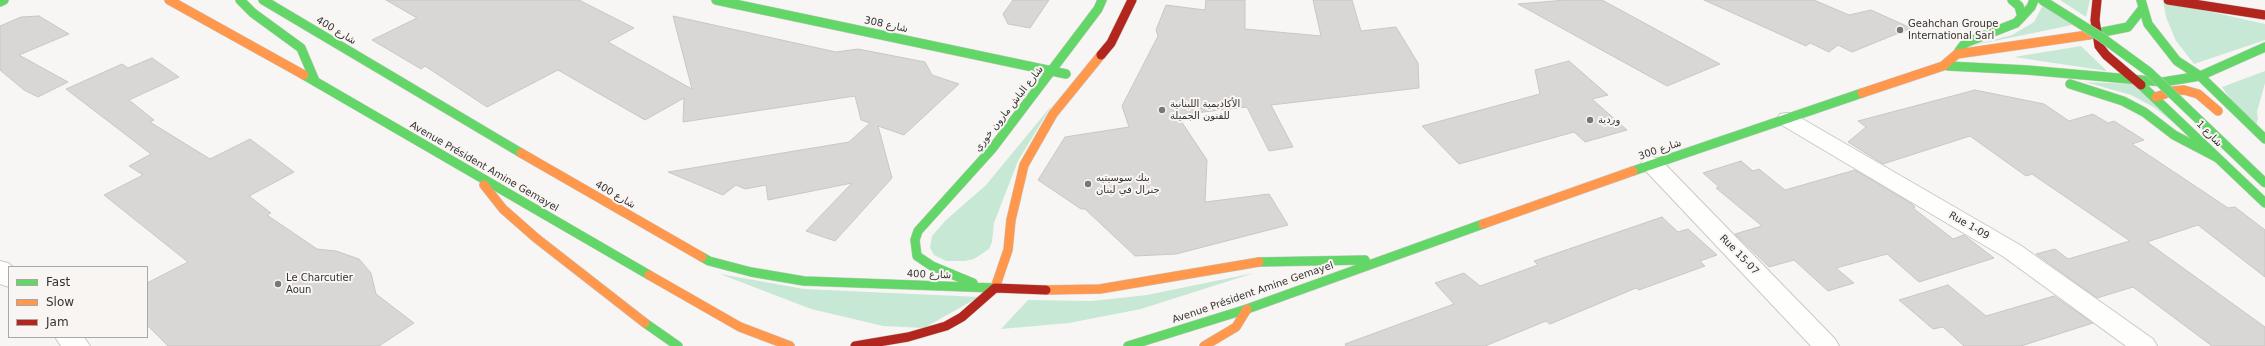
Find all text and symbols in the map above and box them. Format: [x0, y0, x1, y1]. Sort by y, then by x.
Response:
street label: شارع 400 [314, 14, 358, 48]
street label: شارع 308 [863, 15, 909, 35]
place label: Geahchan Groupe International Sarl [1908, 18, 1998, 42]
marker: Geahchan Groupe International Sarl [1895, 25, 1905, 35]
street label: شارع الباش مارون خوري [972, 64, 1046, 154]
place label: الأكاديمية اللبنانية للفنون الجميلة [1170, 98, 1240, 122]
marker: الأكاديمية اللبنانية للفنون الجميلة [1157, 105, 1167, 115]
place label: وردية [1598, 114, 1620, 126]
marker: وردية [1585, 115, 1595, 125]
street label: Avenue Président Amine Gemayel [407, 119, 561, 215]
street label: شارع 1 [2194, 119, 2224, 149]
street label: شارع 300 [1637, 137, 1683, 163]
place label: بنك سوسيتيه جنرال في لبنان [1096, 172, 1160, 196]
street label: شارع 400 [593, 179, 637, 211]
marker: بنك سوسيتيه جنرال في لبنان [1083, 179, 1093, 189]
street label: Rue 1-09 [1947, 210, 1991, 242]
street label: Rue 15-07 [1717, 232, 1761, 278]
street label: Avenue Président Amine Gemayel [1171, 260, 1335, 326]
legend [8, 266, 148, 338]
street label: شارع 400 [907, 268, 951, 282]
place label: Le Charcutier Aoun [286, 272, 353, 296]
text: Fast [46, 275, 70, 289]
marker: Le Charcutier Aoun [273, 279, 283, 289]
text: Slow [46, 295, 74, 309]
text: Jam [46, 315, 69, 329]

